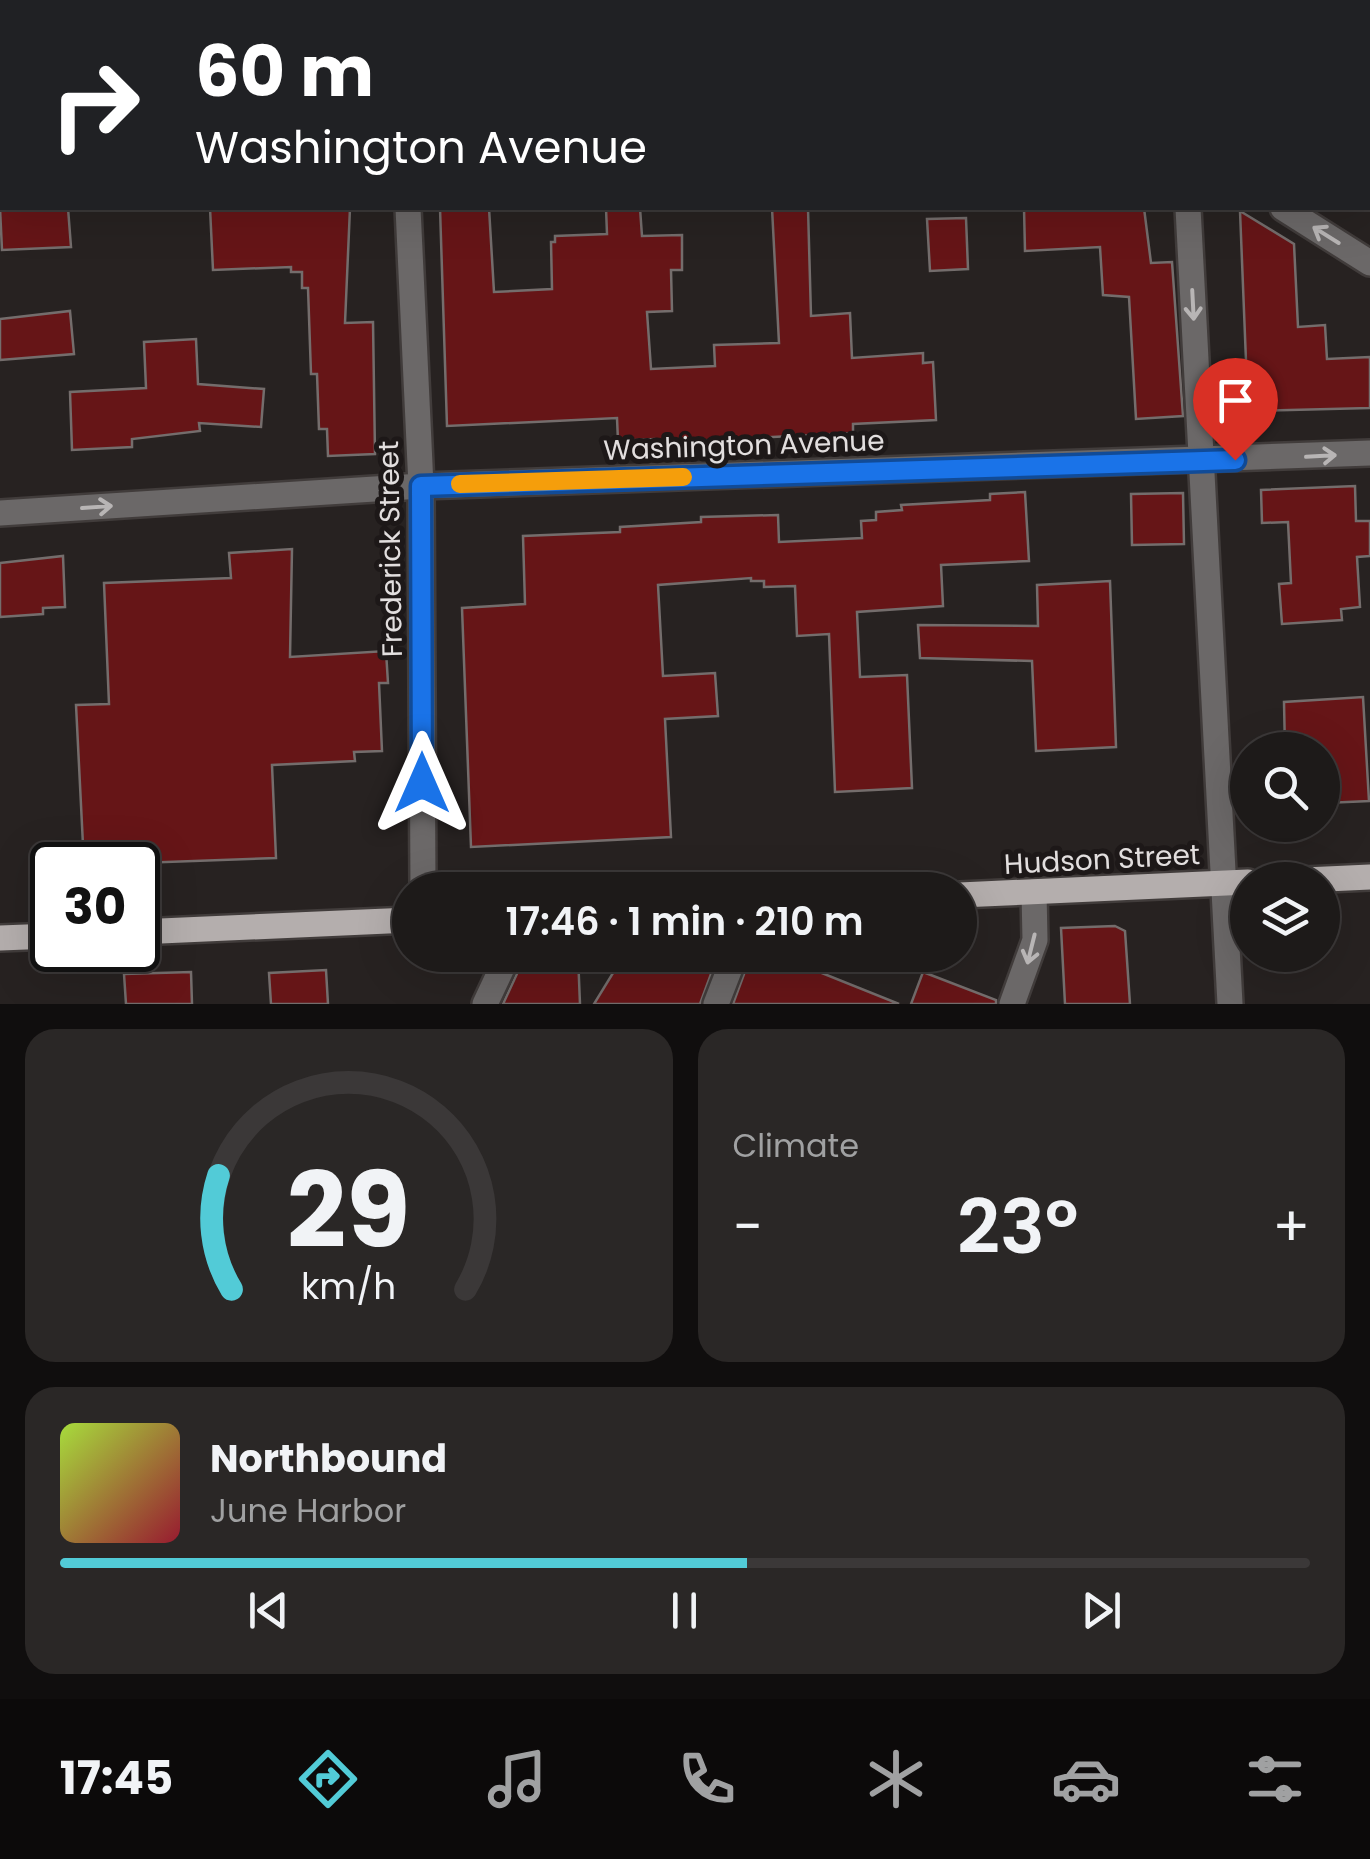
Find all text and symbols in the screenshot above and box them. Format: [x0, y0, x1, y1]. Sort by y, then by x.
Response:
text: 60 m [195, 22, 374, 121]
icon: right [30, 40, 160, 170]
text: Washington Avenue [195, 116, 647, 179]
one-way arrow [1313, 225, 1341, 246]
one-way arrow [1184, 288, 1203, 320]
pin [1193, 358, 1278, 461]
icon: arrive [1208, 373, 1263, 428]
street label: Washington Avenue [603, 421, 885, 470]
street label: Frederick Street [369, 440, 412, 658]
one-way arrow [1304, 446, 1336, 465]
one-way arrow [81, 497, 113, 516]
position arrow [370, 731, 474, 835]
map controls [1230, 732, 1340, 972]
button: search [1230, 732, 1340, 842]
street label: Hudson Street [1003, 835, 1201, 884]
speed limit sign: 30 [30, 842, 160, 972]
button: layers [1230, 862, 1340, 972]
text: 17:46 · 1 min · 210 m [506, 895, 864, 948]
one-way arrow [1020, 933, 1039, 964]
text: Climate [733, 1123, 859, 1168]
text: 29 [287, 1138, 410, 1283]
text: 23° [957, 1174, 1078, 1279]
text: − [733, 1188, 763, 1265]
text: + [1272, 1188, 1310, 1265]
text: km/h [301, 1261, 396, 1312]
text: Northbound [210, 1432, 447, 1485]
text: June Harbor [210, 1488, 406, 1533]
icon: previous [241, 1583, 296, 1638]
icon: pause [657, 1583, 712, 1638]
icon: next [1074, 1583, 1129, 1638]
icon: directions [293, 1744, 363, 1814]
icon: music [482, 1744, 552, 1814]
icon: phone [672, 1744, 742, 1814]
icon: climate [861, 1744, 931, 1814]
icon: car [1051, 1744, 1121, 1814]
icon: filters [1240, 1744, 1310, 1814]
text: 17:45 [60, 1747, 173, 1810]

